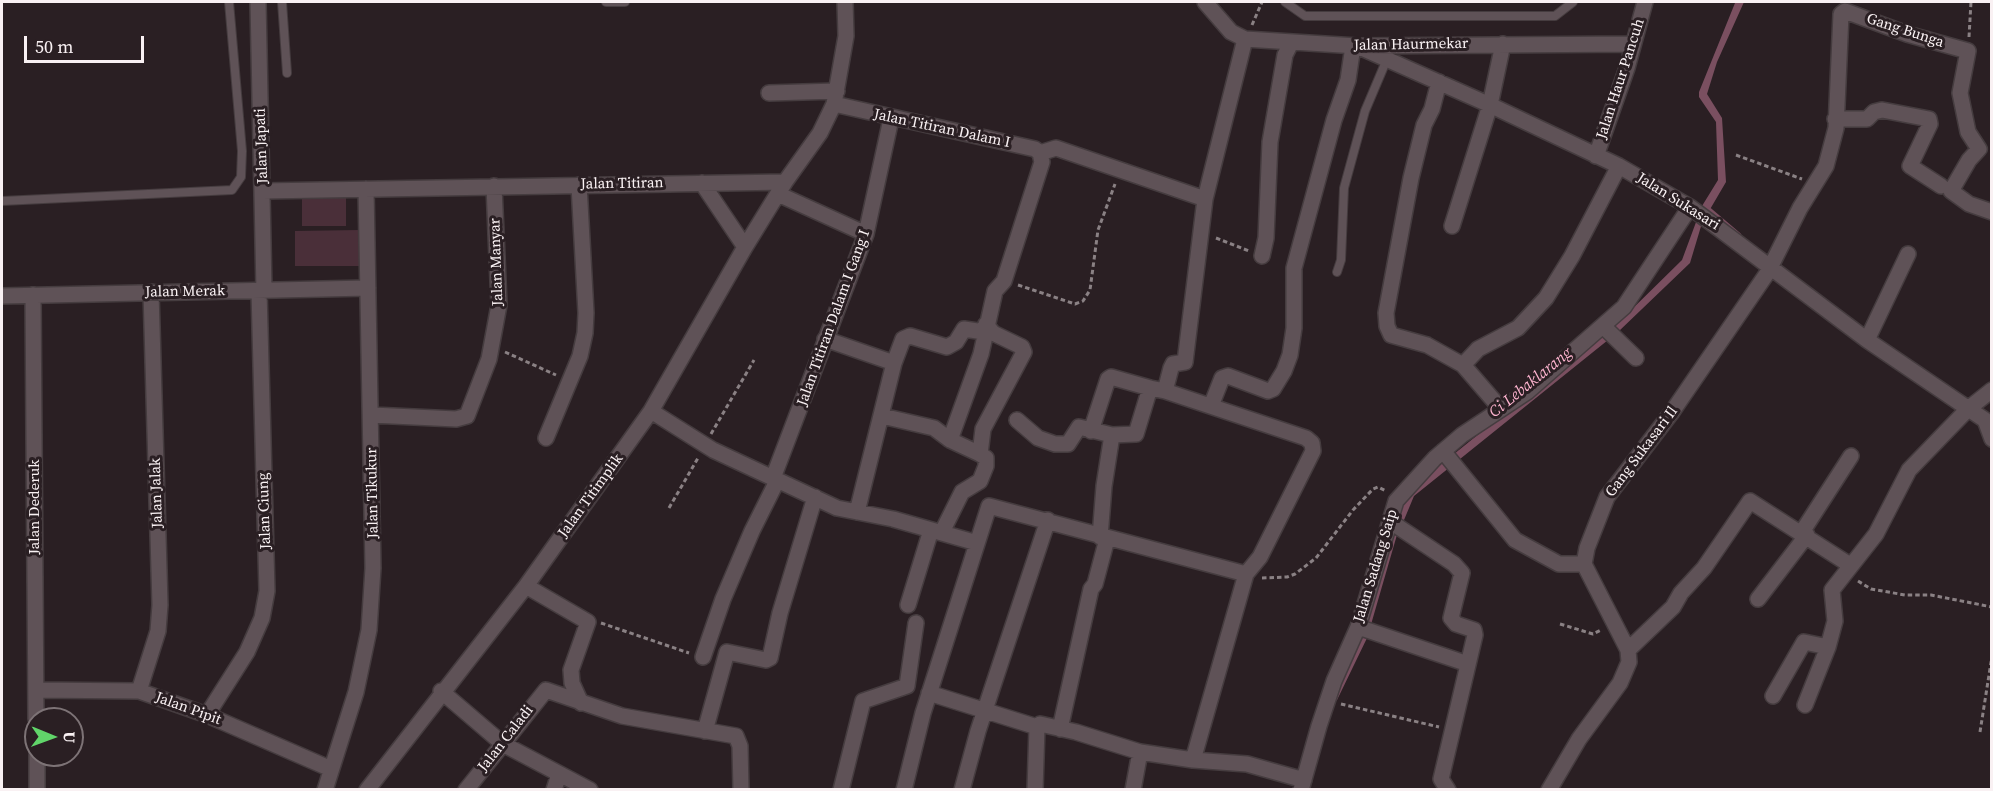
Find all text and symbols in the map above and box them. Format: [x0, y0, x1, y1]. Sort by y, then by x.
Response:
street label: Gang Bunga [1864, 10, 1946, 52]
street label: Jalan Haur Pancuh [1593, 16, 1649, 142]
scale bar [27, 24, 147, 62]
text: 50 m [35, 34, 73, 59]
street label: Jalan Haurmekar [1354, 35, 1468, 55]
street label: Jalan Titiran Dalam I [872, 106, 1012, 152]
street label: Jalan Japati [252, 108, 272, 184]
street label: Jalan Sukasari [1633, 169, 1723, 235]
street label: Jalan Titiran [580, 174, 664, 194]
street label: Jalan Manyar [486, 218, 508, 306]
street label: Jalan Titiran Dalam I Gang I [794, 227, 874, 409]
street label: Jalan Merak [145, 282, 225, 302]
water label: Ci Lebaklarang [1486, 344, 1576, 422]
street label: Gang Sukasari Il [1602, 403, 1682, 501]
street label: Jalan Tikukur [363, 447, 383, 539]
street label: Jalan Titimplik [555, 451, 627, 541]
street label: Jalan Jalak [147, 458, 167, 528]
street label: Jalan Dederuk [26, 459, 44, 555]
street label: Jalan Ciung [255, 472, 275, 550]
street label: Jalan Sadang Saip [1350, 507, 1402, 625]
street label: Jalan Pipit [153, 689, 223, 729]
street label: Jalan Caladi [474, 702, 538, 776]
north arrow [24, 707, 84, 767]
text: U [59, 731, 81, 743]

